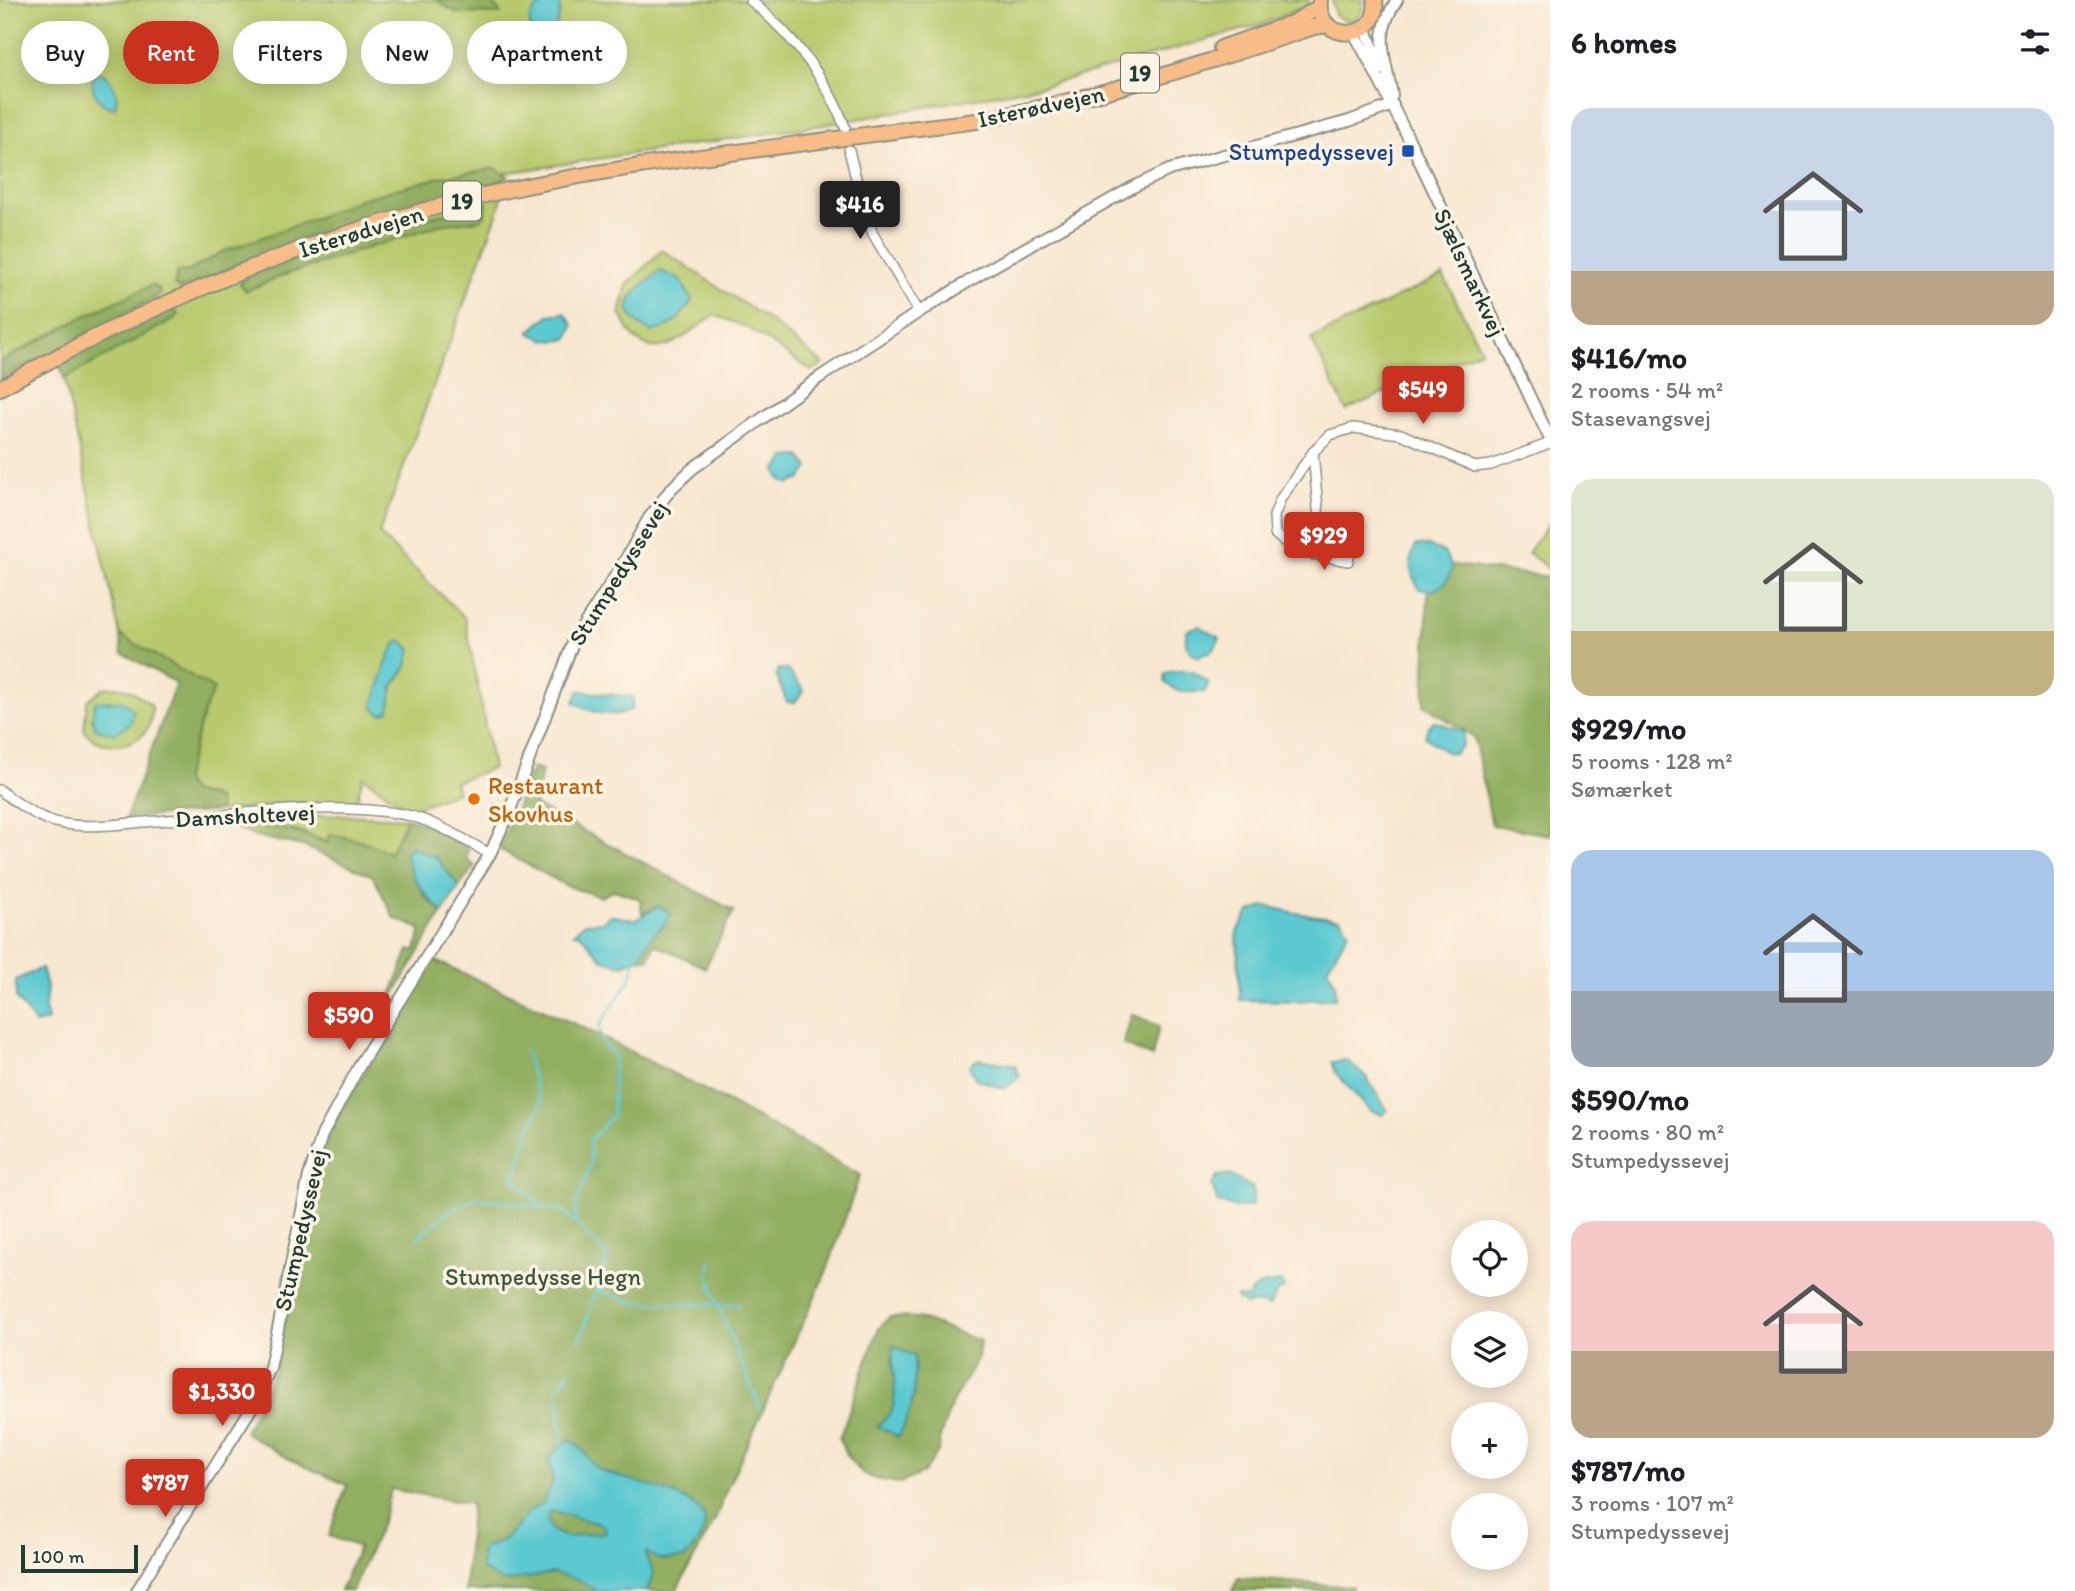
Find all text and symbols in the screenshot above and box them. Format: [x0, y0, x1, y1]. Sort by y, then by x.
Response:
chip: Buy [21, 21, 109, 84]
chip: Rent [123, 21, 219, 84]
chip: Filters [233, 21, 347, 84]
chip: New [361, 21, 453, 84]
chip: Apartment [467, 21, 627, 84]
icon: filters [2016, 23, 2054, 61]
text: 6 homes [1571, 24, 1677, 61]
road number: 19 [1121, 54, 1159, 92]
street label: Isterødvejen [975, 78, 1107, 134]
place label: Stumpedyssevej [1229, 137, 1394, 166]
marker: Stumpedyssevej [1400, 143, 1416, 159]
icon: home [1750, 153, 1876, 279]
road number: 19 [443, 182, 481, 220]
pin: $416 [819, 182, 901, 241]
text: $416 [836, 190, 884, 218]
street label: Isterødvejen [295, 198, 427, 264]
street label: Sjælsmarkvej [1428, 203, 1512, 341]
text: $416/mo [1571, 339, 1687, 376]
pin: $549 [1382, 366, 1464, 426]
text: $549 [1398, 375, 1448, 403]
text: 2 rooms · 54 m² [1571, 376, 1723, 404]
text: Stasevangsvej [1571, 404, 1711, 432]
street label: Stumpedyssevej [562, 495, 674, 651]
pin: $929 [1283, 512, 1365, 572]
text: $929 [1300, 521, 1348, 549]
icon: home [1750, 524, 1876, 650]
text: $929/mo [1571, 710, 1686, 747]
text: 5 rooms · 128 m² [1571, 747, 1733, 775]
place label: Restaurant Skovhus [488, 771, 603, 828]
text: Sømærket [1571, 775, 1673, 803]
marker: Restaurant Skovhus [466, 791, 482, 807]
street label: Damsholtevej [174, 797, 316, 833]
icon: home [1750, 895, 1876, 1021]
pin: $590 [308, 992, 390, 1052]
text: $590 [324, 1001, 374, 1029]
text: $590/mo [1571, 1081, 1689, 1118]
text: 2 rooms · 80 m² [1571, 1118, 1724, 1146]
street label: Stumpedyssevej [267, 1146, 333, 1314]
text: Stumpedyssevej [1571, 1146, 1729, 1174]
map controls [1451, 1220, 1528, 1570]
button: locate [1451, 1220, 1528, 1297]
park label: Stumpedysse Hegn [445, 1262, 641, 1291]
icon: home [1750, 1266, 1876, 1392]
button: layers [1451, 1311, 1528, 1388]
pin: $1,330 [165, 1368, 279, 1428]
text: $1,330 [188, 1377, 256, 1405]
button: + [1451, 1402, 1528, 1479]
text: $787/mo [1571, 1452, 1685, 1489]
pin: $787 [124, 1460, 206, 1519]
text: $787 [141, 1468, 189, 1496]
text: 3 rooms · 107 m² [1571, 1489, 1734, 1517]
button: − [1451, 1493, 1528, 1570]
text: Stumpedyssevej [1571, 1517, 1729, 1545]
scale bar [21, 1542, 138, 1574]
text: 100 m [32, 1545, 84, 1568]

